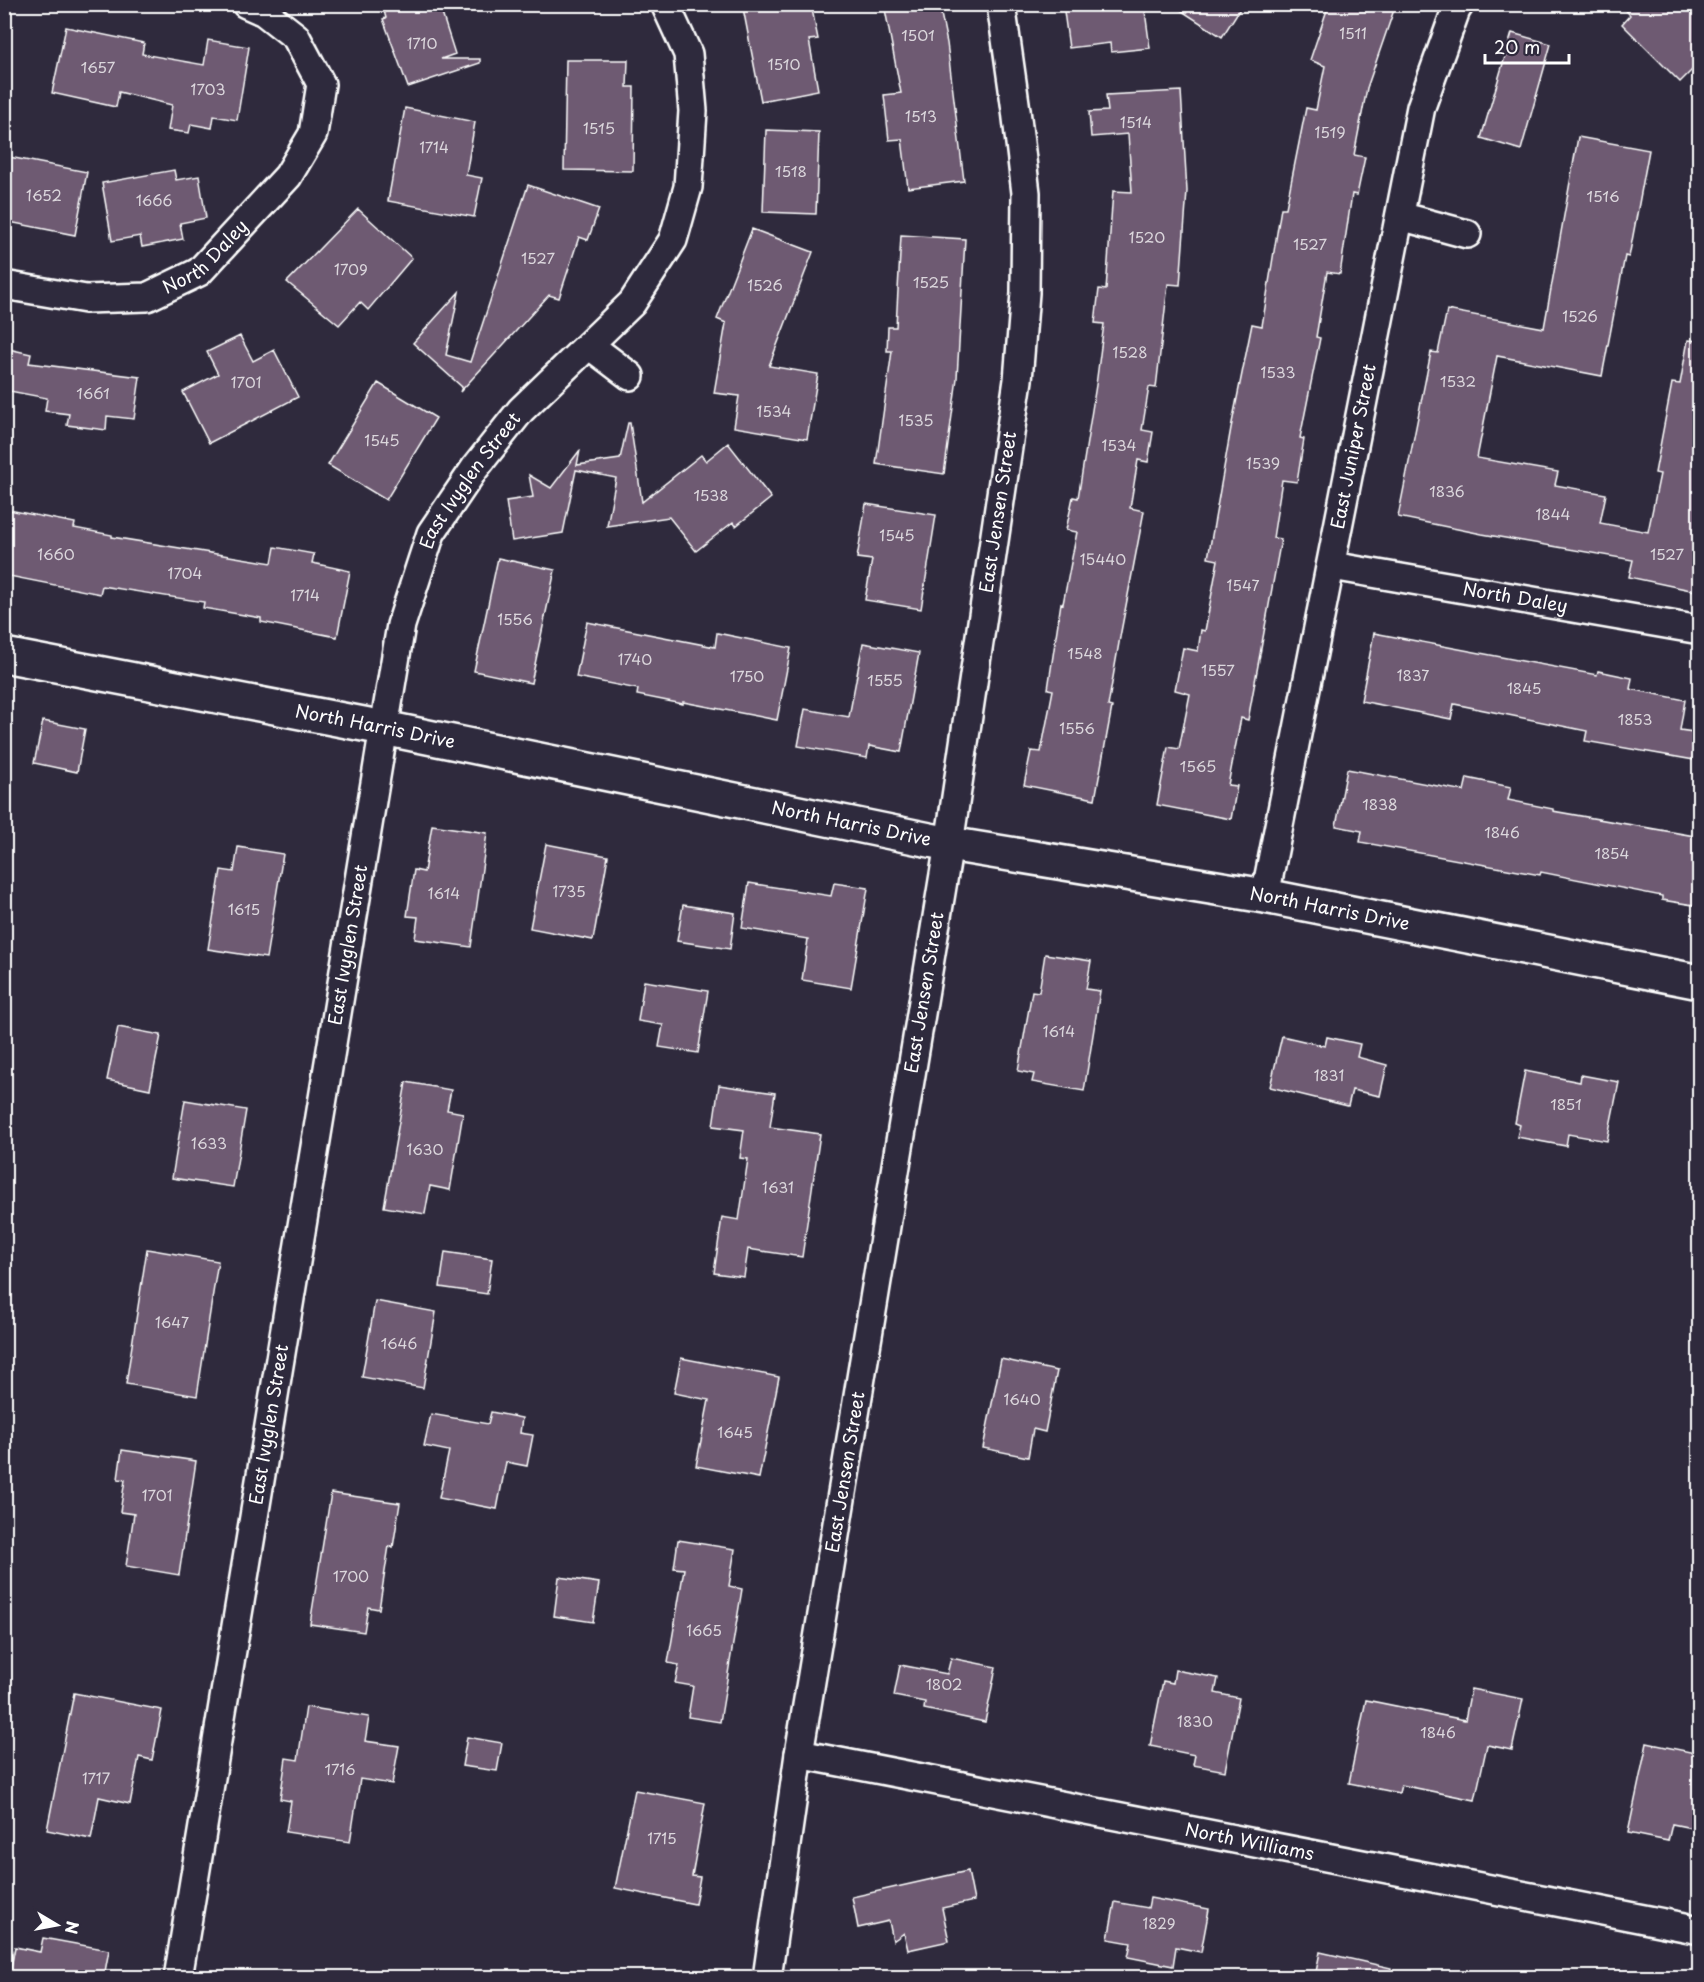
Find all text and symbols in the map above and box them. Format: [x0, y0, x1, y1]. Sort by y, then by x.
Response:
house number: 1511 [1339, 21, 1367, 44]
house number: 1501 [901, 23, 935, 46]
scale bar [1485, 27, 1569, 65]
house number: 1710 [407, 31, 437, 54]
text: 20 m [1494, 33, 1540, 60]
house number: 1510 [767, 52, 801, 75]
house number: 1657 [81, 55, 116, 78]
house number: 1703 [191, 77, 225, 100]
house number: 1513 [905, 104, 937, 127]
house number: 1514 [1120, 110, 1152, 133]
house number: 1515 [583, 116, 615, 139]
house number: 1519 [1314, 120, 1346, 143]
house number: 1714 [419, 135, 449, 158]
house number: 1518 [775, 159, 807, 182]
house number: 1652 [26, 183, 62, 206]
house number: 1516 [1586, 184, 1620, 207]
house number: 1666 [136, 188, 172, 211]
street label: North Daley [157, 213, 253, 300]
house number: 1520 [1129, 225, 1165, 248]
house number: 1527 [1293, 232, 1327, 255]
house number: 1527 [521, 246, 555, 269]
house number: 1709 [334, 257, 368, 280]
house number: 1525 [913, 270, 949, 293]
house number: 1526 [747, 273, 783, 296]
house number: 1526 [1562, 304, 1598, 327]
house number: 1528 [1113, 340, 1147, 363]
house number: 1533 [1261, 360, 1296, 383]
street label: East Juniper Street [1323, 362, 1382, 531]
house number: 1532 [1440, 369, 1476, 392]
house number: 1701 [231, 370, 261, 393]
house number: 1661 [76, 381, 110, 404]
house number: 1534 [756, 399, 792, 422]
street label: East Ivyglen Street [412, 406, 526, 552]
house number: 1535 [898, 408, 934, 431]
house number: 1545 [364, 428, 400, 451]
street label: East Jensen Street [972, 429, 1022, 595]
house number: 1534 [1101, 433, 1137, 456]
house number: 1539 [1246, 451, 1280, 474]
house number: 1836 [1429, 479, 1465, 502]
house number: 1538 [693, 483, 729, 506]
house number: 1844 [1535, 502, 1571, 525]
house number: 1545 [879, 523, 915, 546]
house number: 1660 [37, 542, 75, 565]
house number: 1527 [1650, 542, 1684, 565]
house number: 15440 [1080, 547, 1126, 570]
house number: 1704 [168, 561, 203, 584]
house number: 1547 [1226, 573, 1260, 596]
street label: North Daley [1461, 574, 1570, 619]
house number: 1714 [290, 583, 320, 606]
house number: 1556 [497, 607, 533, 630]
house number: 1548 [1067, 641, 1103, 664]
house number: 1740 [618, 647, 652, 670]
house number: 1557 [1201, 658, 1235, 681]
house number: 1837 [1397, 663, 1429, 686]
house number: 1750 [730, 664, 764, 687]
house number: 1555 [867, 668, 903, 691]
house number: 1845 [1507, 676, 1541, 699]
street label: North Harris Drive [293, 696, 458, 754]
house number: 1853 [1618, 707, 1652, 730]
house number: 1556 [1059, 716, 1095, 739]
house number: 1565 [1180, 754, 1216, 777]
house number: 1838 [1362, 792, 1398, 815]
street label: North Harris Drive [769, 793, 934, 852]
house number: 1846 [1484, 820, 1520, 843]
house number: 1854 [1595, 841, 1630, 864]
street label: East Ivyglen Street [320, 862, 373, 1027]
house number: 1735 [552, 879, 586, 902]
street label: North Harris Drive [1248, 879, 1412, 936]
house number: 1614 [428, 881, 460, 904]
house number: 1615 [228, 897, 260, 920]
street label: East Jensen Street [896, 910, 950, 1075]
house number: 1614 [1043, 1019, 1075, 1042]
house number: 1831 [1314, 1063, 1344, 1086]
house number: 1851 [1550, 1092, 1582, 1115]
house number: 1633 [191, 1131, 227, 1154]
house number: 1630 [407, 1137, 443, 1160]
house number: 1631 [762, 1175, 794, 1198]
house number: 1647 [155, 1310, 189, 1333]
house number: 1646 [381, 1331, 417, 1354]
street label: East Ivyglen Street [241, 1342, 294, 1506]
house number: 1640 [1003, 1387, 1041, 1410]
street label: East Jensen Street [817, 1389, 871, 1554]
house number: 1645 [717, 1420, 753, 1443]
house number: 1701 [142, 1483, 172, 1506]
house number: 1700 [333, 1564, 369, 1587]
house number: 1665 [686, 1618, 722, 1641]
house number: 1802 [926, 1672, 962, 1695]
house number: 1830 [1177, 1709, 1213, 1732]
house number: 1846 [1420, 1720, 1456, 1743]
house number: 1716 [324, 1757, 356, 1780]
house number: 1717 [82, 1766, 111, 1789]
street label: North Williams [1183, 1815, 1317, 1866]
house number: 1715 [647, 1826, 677, 1849]
north arrow [27, 1895, 87, 1955]
house number: 1829 [1143, 1911, 1175, 1934]
text: N [60, 1919, 86, 1936]

